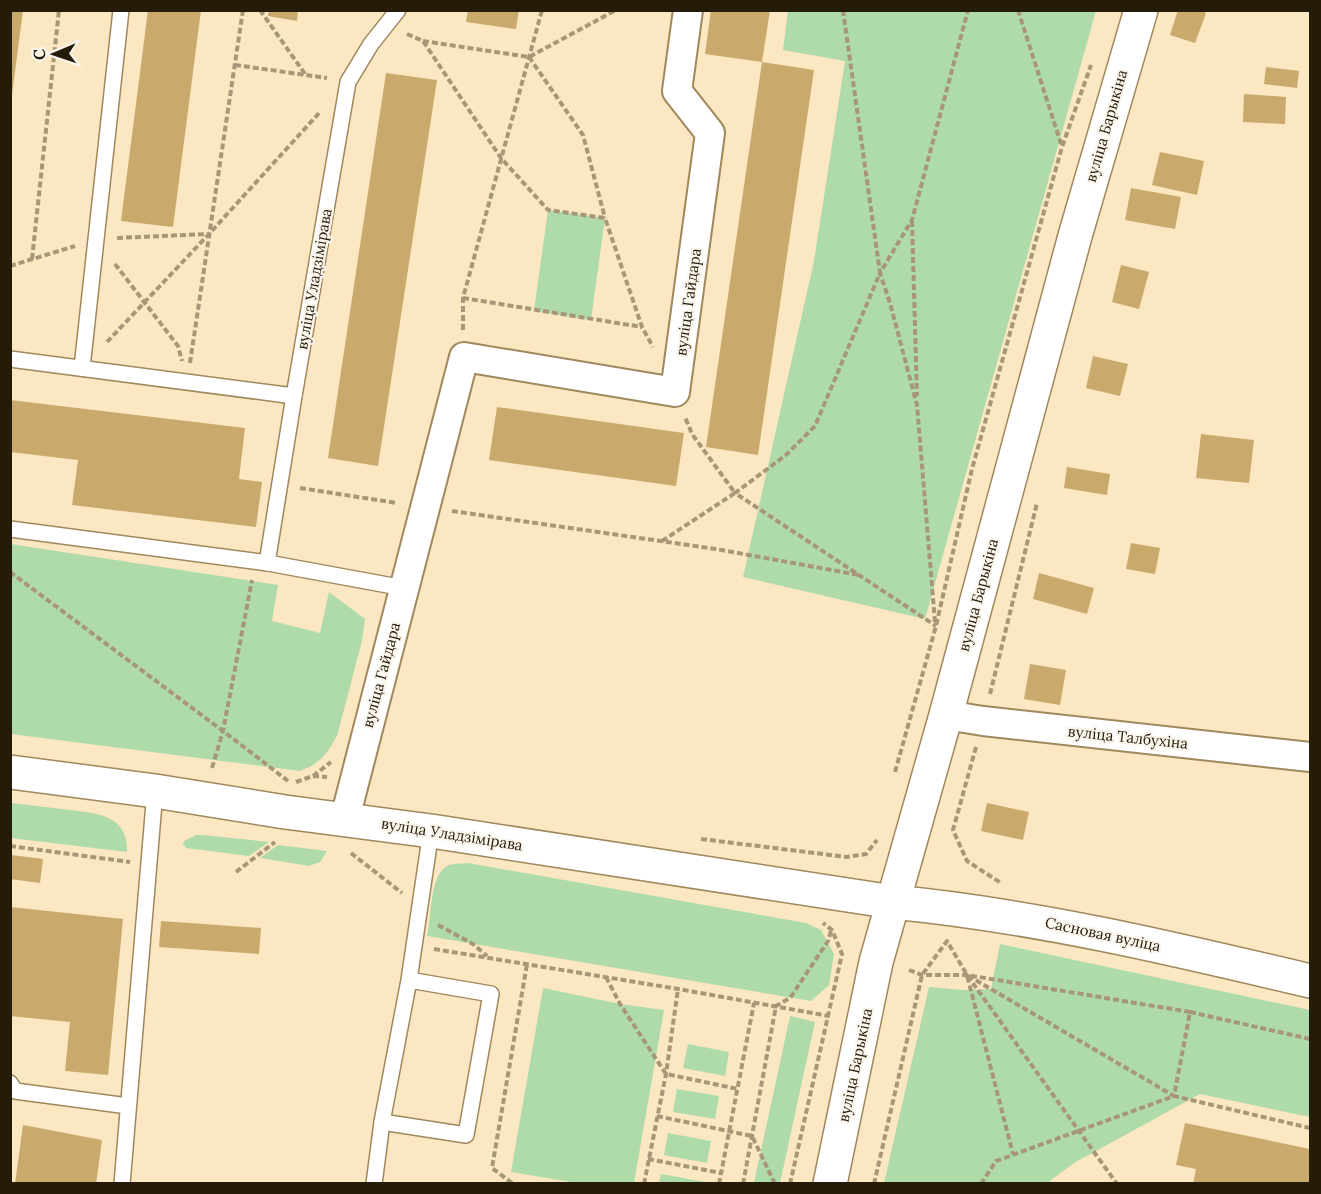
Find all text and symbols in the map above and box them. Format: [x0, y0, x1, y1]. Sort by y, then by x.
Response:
north arrow [24, 24, 84, 84]
text: С [29, 49, 49, 60]
street label: вуліца Барыкіна [1081, 67, 1131, 184]
street label: вуліца Уладзімірава [292, 207, 336, 351]
street label: вуліца Гайдара [671, 247, 705, 357]
street label: вуліца Барыкіна [954, 536, 1002, 654]
street label: вуліца Гайдара [358, 620, 404, 730]
street label: вуліца Талбухіна [1067, 721, 1189, 753]
street label: вуліца Уладзімірава [380, 813, 524, 855]
street label: Сасновая вуліца [1043, 912, 1163, 956]
street label: вуліца Барыкіна [834, 1006, 876, 1124]

